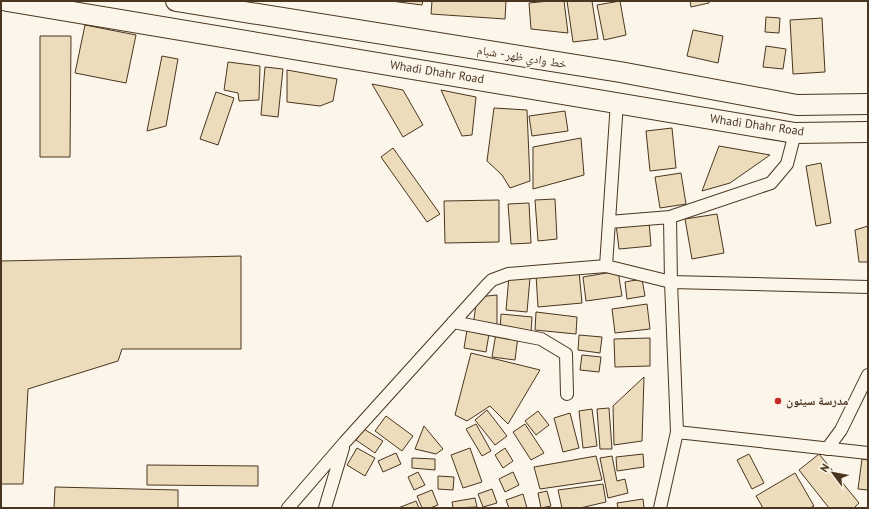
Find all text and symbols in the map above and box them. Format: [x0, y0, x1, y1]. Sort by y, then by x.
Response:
street label: خط وادي ظهر - شبام [476, 42, 568, 74]
street label: Whadi Dhahr Road [389, 57, 485, 86]
street label: Whadi Dhahr Road [709, 110, 805, 139]
place label: مدرسة سيئون [786, 393, 849, 409]
marker: مدرسة سيئون [773, 396, 783, 406]
north arrow [813, 453, 853, 493]
text: N [817, 461, 832, 474]

